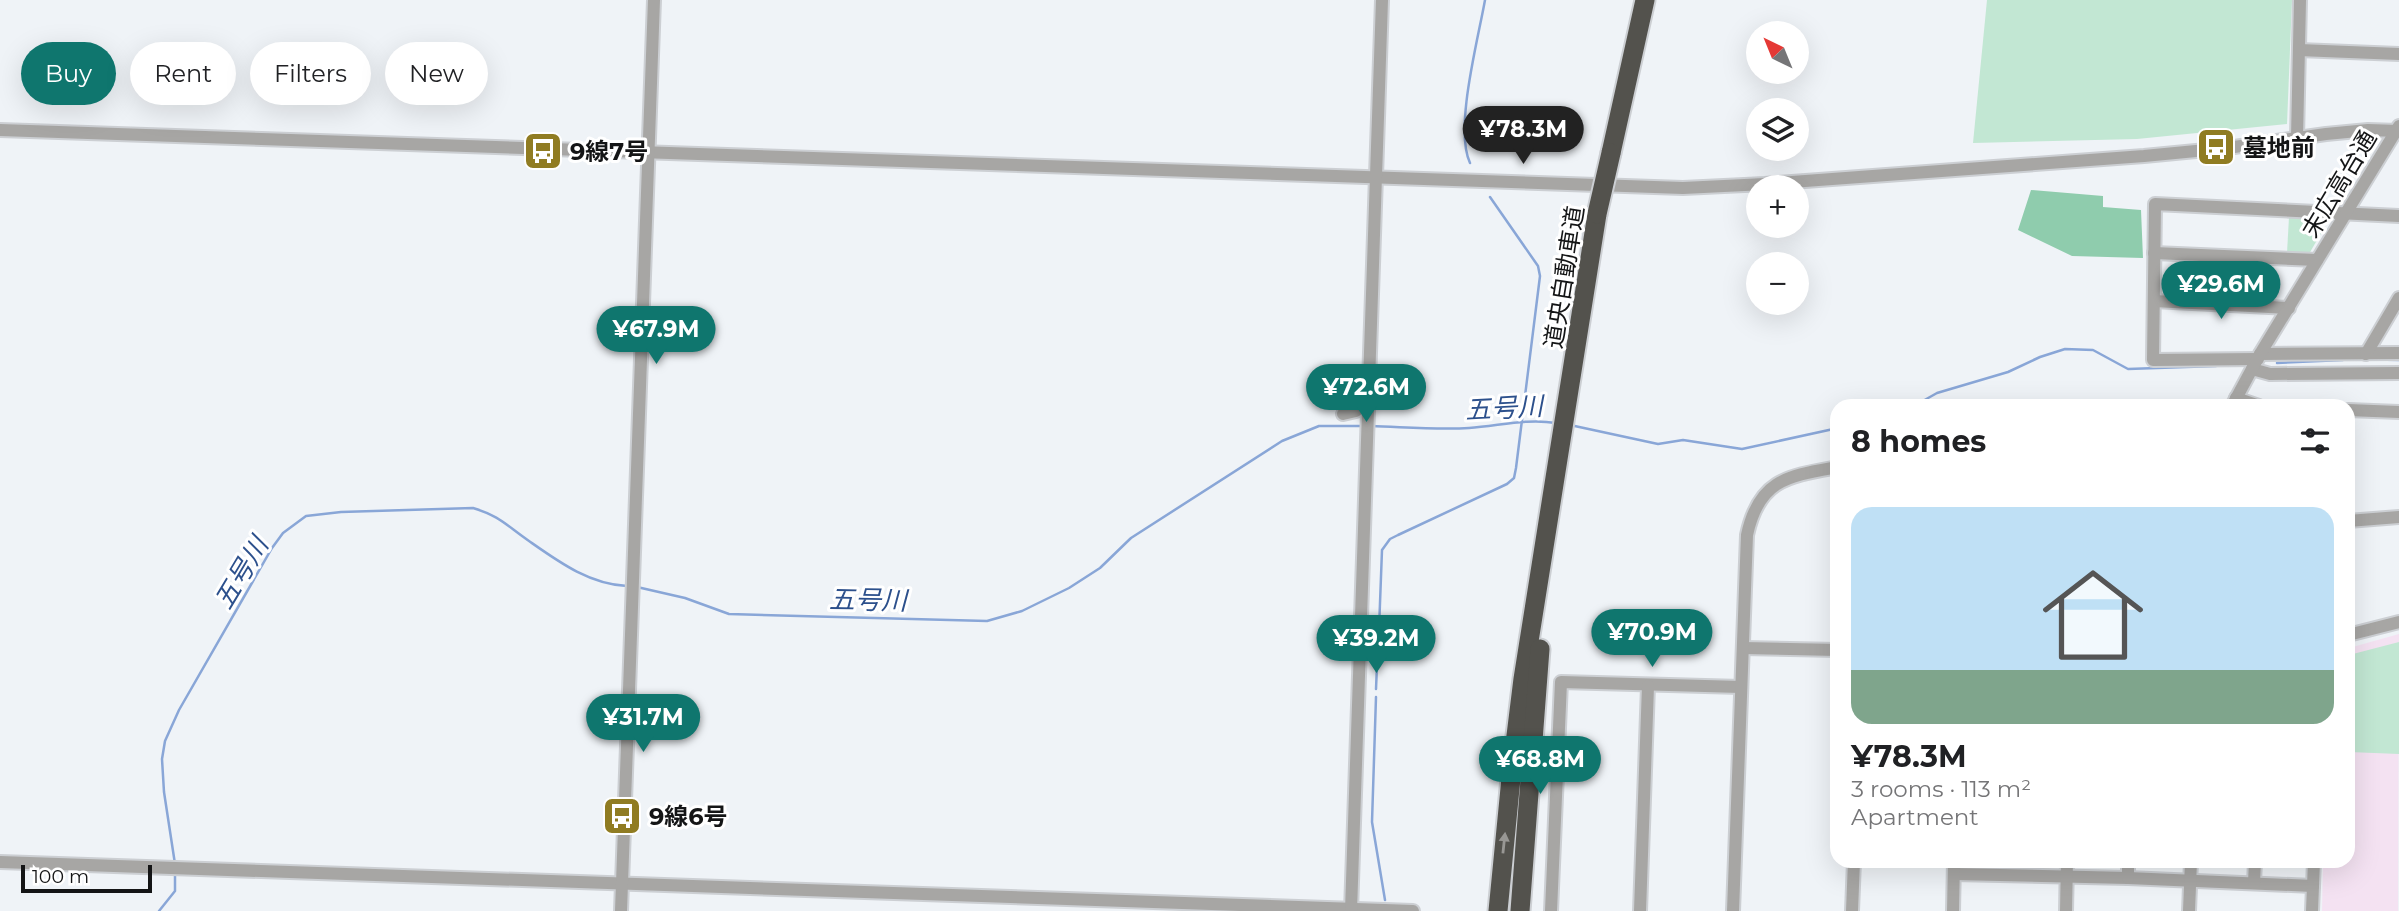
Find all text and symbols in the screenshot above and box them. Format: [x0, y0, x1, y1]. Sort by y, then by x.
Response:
north arrow [1746, 21, 1810, 84]
map controls [1746, 21, 1809, 315]
chip: Buy [21, 42, 116, 105]
chip: Rent [130, 42, 236, 105]
chip: Filters [250, 42, 371, 105]
chip: New [385, 42, 488, 105]
button: layers [1746, 98, 1809, 161]
pin: ¥78.3M [1466, 106, 1580, 166]
text: ¥78.3M [1479, 115, 1567, 143]
street label: 末広高台通 [2296, 125, 2382, 243]
bus stop icon: 墓地前 [2195, 126, 2237, 168]
bus stop icon: 9線7号 [522, 130, 564, 172]
place label: 墓地前 [2243, 133, 2315, 162]
place label: 9線7号 [570, 137, 648, 166]
button: + [1746, 175, 1809, 238]
street label: 道央自動車道 [1538, 204, 1590, 350]
button: − [1746, 252, 1809, 315]
pin: ¥29.6M [2164, 262, 2278, 321]
text: ¥29.6M [2177, 270, 2265, 298]
pin: ¥67.9M [599, 306, 713, 366]
text: ¥67.9M [613, 315, 699, 343]
pin: ¥72.6M [1309, 364, 1423, 424]
text: ¥72.6M [1322, 373, 1410, 401]
water label: 五号川 [1464, 390, 1547, 426]
icon: filters [2296, 422, 2334, 460]
text: 8 homes [1851, 423, 1986, 460]
water label: 五号川 [207, 529, 276, 615]
icon: home [2030, 552, 2156, 678]
water label: 五号川 [829, 583, 910, 617]
pin: ¥70.9M [1595, 610, 1709, 669]
pin: ¥39.2M [1319, 616, 1433, 675]
text: ¥70.9M [1607, 618, 1697, 646]
text: ¥39.2M [1333, 624, 1419, 652]
pin: ¥31.7M [586, 694, 700, 754]
text: ¥31.7M [602, 703, 684, 731]
pin: ¥68.8M [1483, 736, 1597, 796]
text: ¥78.3M [1851, 738, 1967, 775]
text: ¥68.8M [1495, 745, 1585, 773]
text: 3 rooms · 113 m² [1851, 775, 2031, 803]
bus stop icon: 9線6号 [601, 795, 643, 837]
place label: 9線6号 [649, 802, 728, 831]
text: Apartment [1851, 803, 1979, 831]
one-way arrow [1499, 832, 1510, 854]
scale bar [21, 862, 152, 894]
text: 100 m [32, 865, 89, 888]

